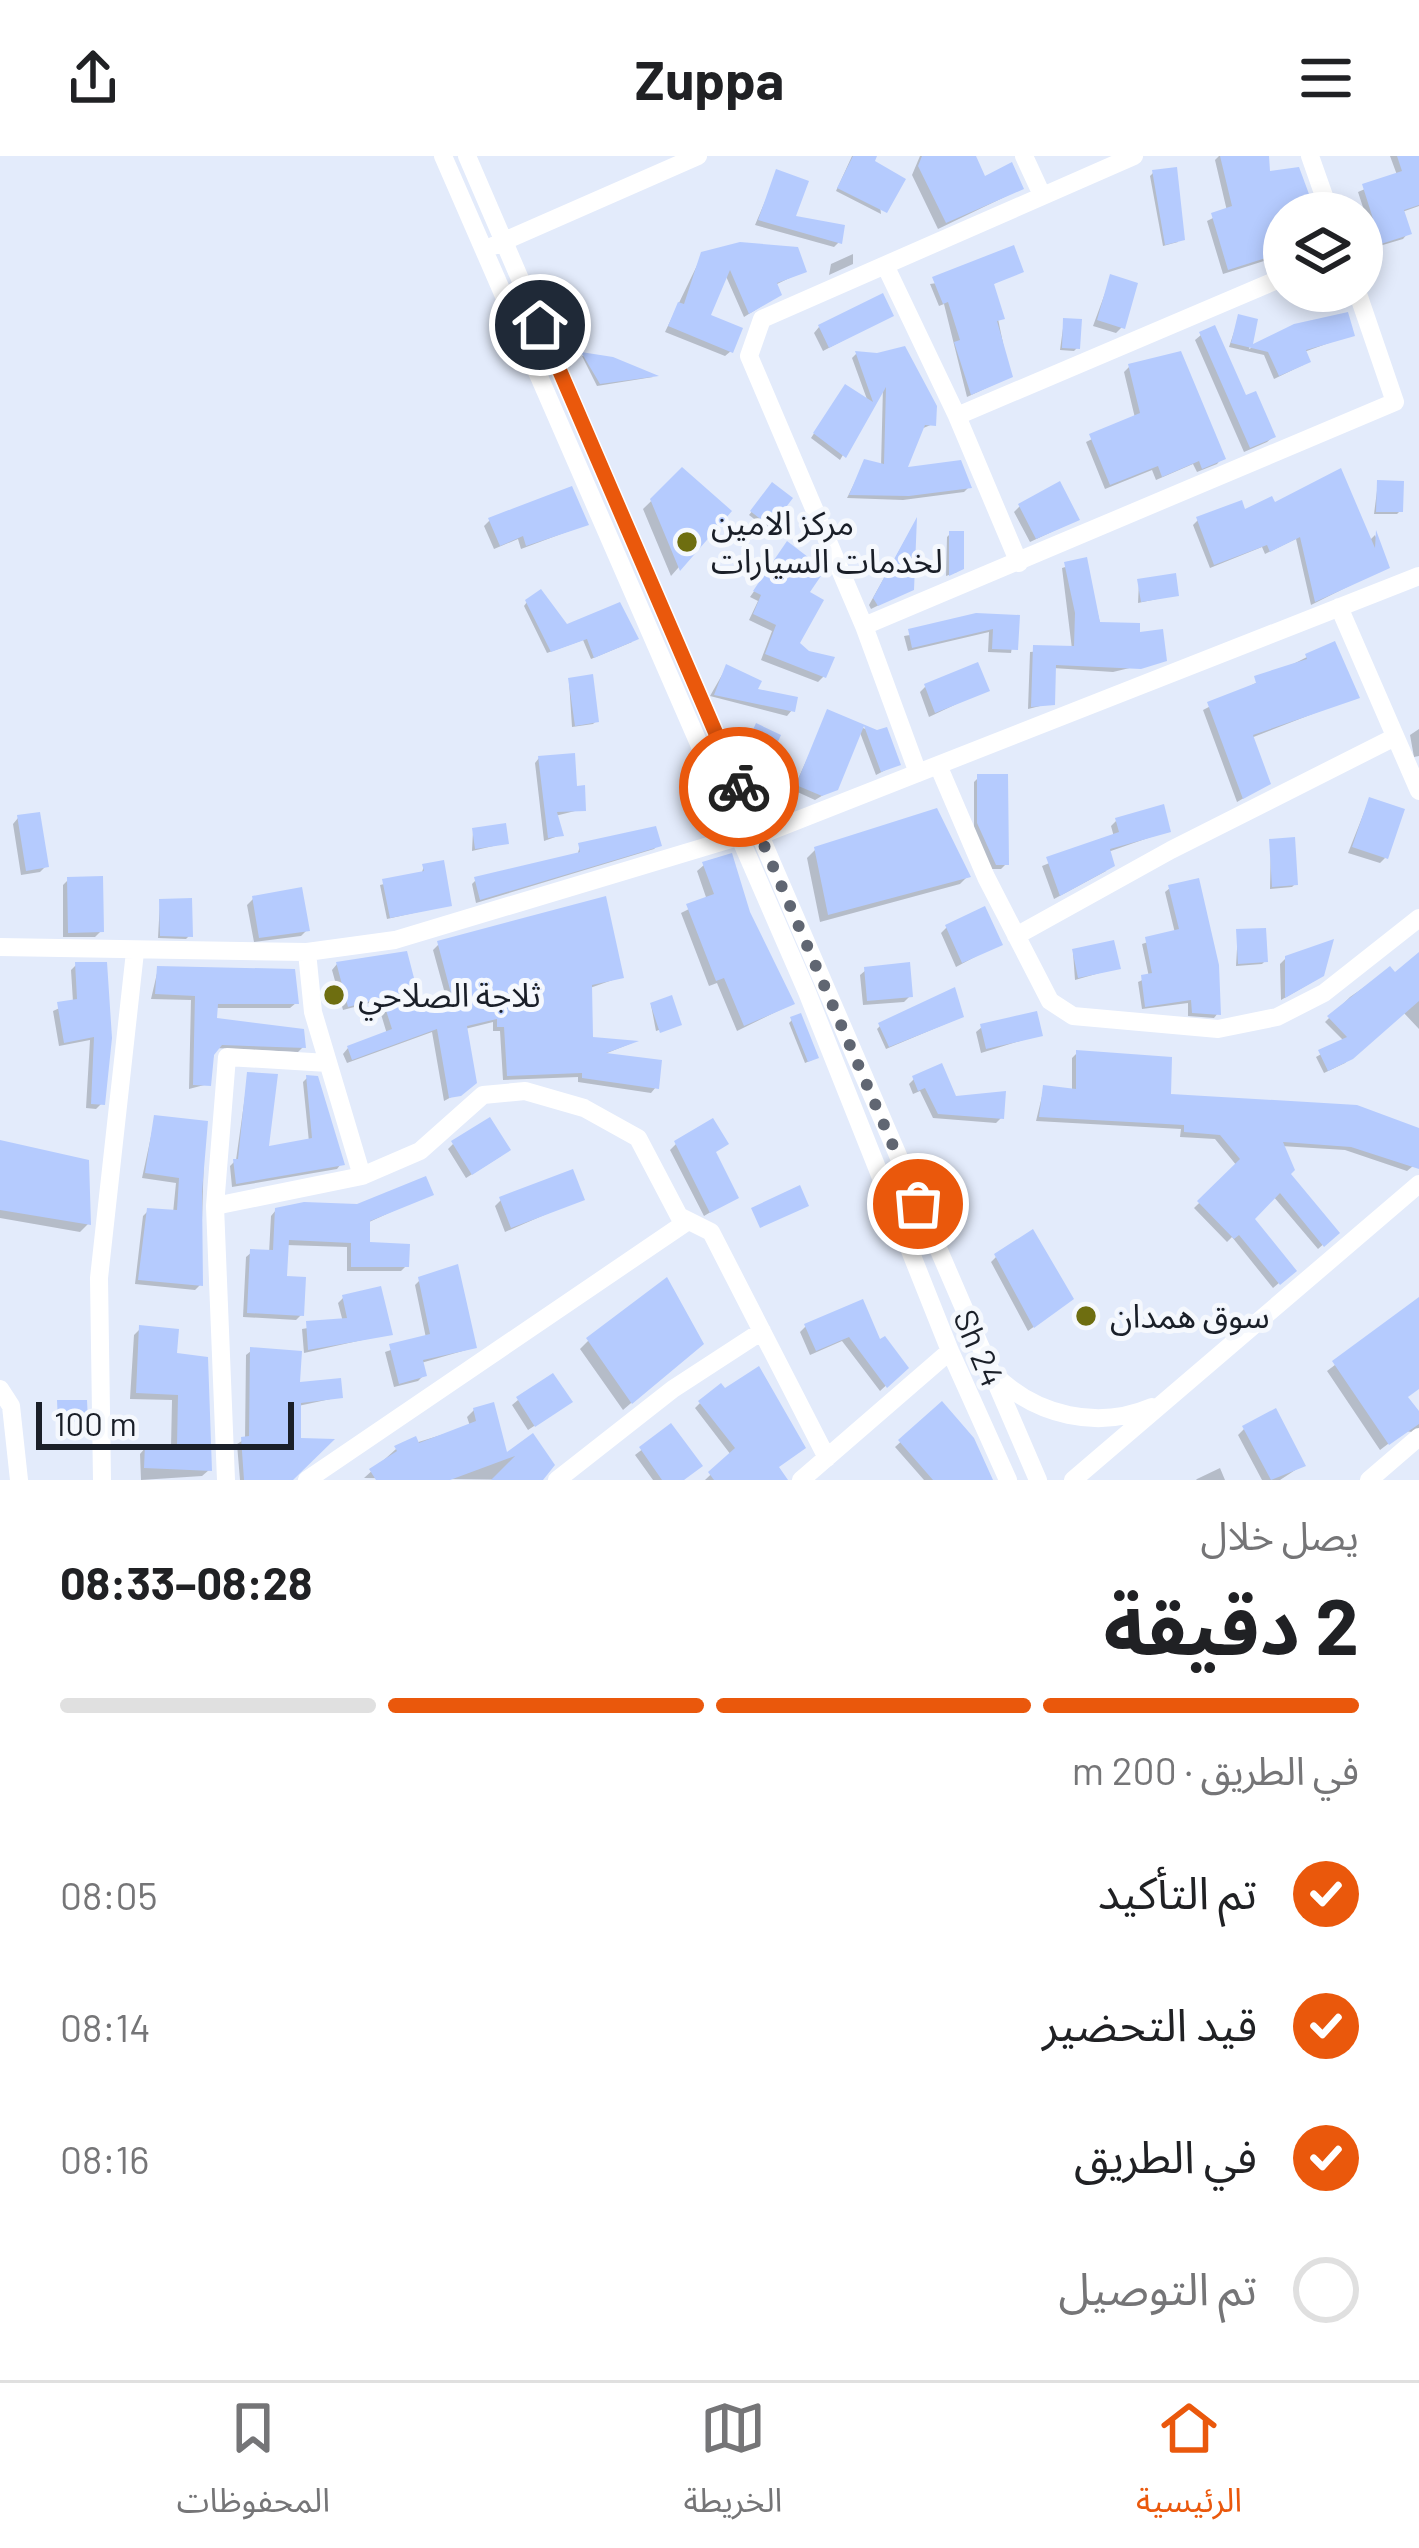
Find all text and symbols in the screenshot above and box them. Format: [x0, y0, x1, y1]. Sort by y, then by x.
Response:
icon: share [60, 45, 126, 111]
icon: menu [1293, 45, 1359, 111]
text: Zuppa [635, 46, 784, 111]
map controls [1263, 192, 1383, 312]
button: layers [1263, 192, 1383, 312]
pin [489, 274, 591, 376]
icon: home [507, 292, 573, 358]
place label: مركز الامين لخدمات السيارات [711, 502, 943, 581]
marker: مركز الامين لخدمات السيارات [674, 529, 700, 555]
courier [679, 727, 799, 847]
icon: bike [706, 754, 772, 820]
place label: ثلاجة الصلاحي [358, 974, 541, 1021]
marker: ثلاجة الصلاحي [321, 982, 347, 1008]
pin [867, 1153, 969, 1255]
icon: bag [885, 1171, 951, 1237]
place label: سوق همدان [1110, 1295, 1270, 1336]
street label: Sh 24 [946, 1303, 1014, 1392]
marker: سوق همدان [1073, 1303, 1099, 1329]
scale bar [36, 1396, 294, 1449]
text: 100 m [54, 1403, 137, 1443]
text: يصل خلال [1201, 1511, 1359, 1558]
text: 08:28–08:33 [60, 1555, 312, 1609]
text: 2 دقيقة [1103, 1577, 1359, 1671]
text: في الطريق · 200 m [1072, 1746, 1359, 1793]
icon: check [1293, 1861, 1359, 1927]
text: تم التأكيد [1098, 1864, 1257, 1918]
text: 08:05 [60, 1871, 158, 1918]
icon: check [1293, 1993, 1359, 2059]
text: قيد التحضير [1042, 1996, 1257, 2050]
text: 08:14 [60, 2003, 151, 2050]
icon: check [1293, 2125, 1359, 2191]
text: في الطريق [1074, 2128, 1257, 2182]
text: 08:16 [60, 2135, 149, 2182]
text: تم التوصيل [1059, 2260, 1257, 2314]
tab: المحفوظات [177, 2395, 330, 2536]
tab: الخريطة [684, 2395, 782, 2536]
tab: الرئيسية [1136, 2395, 1242, 2536]

